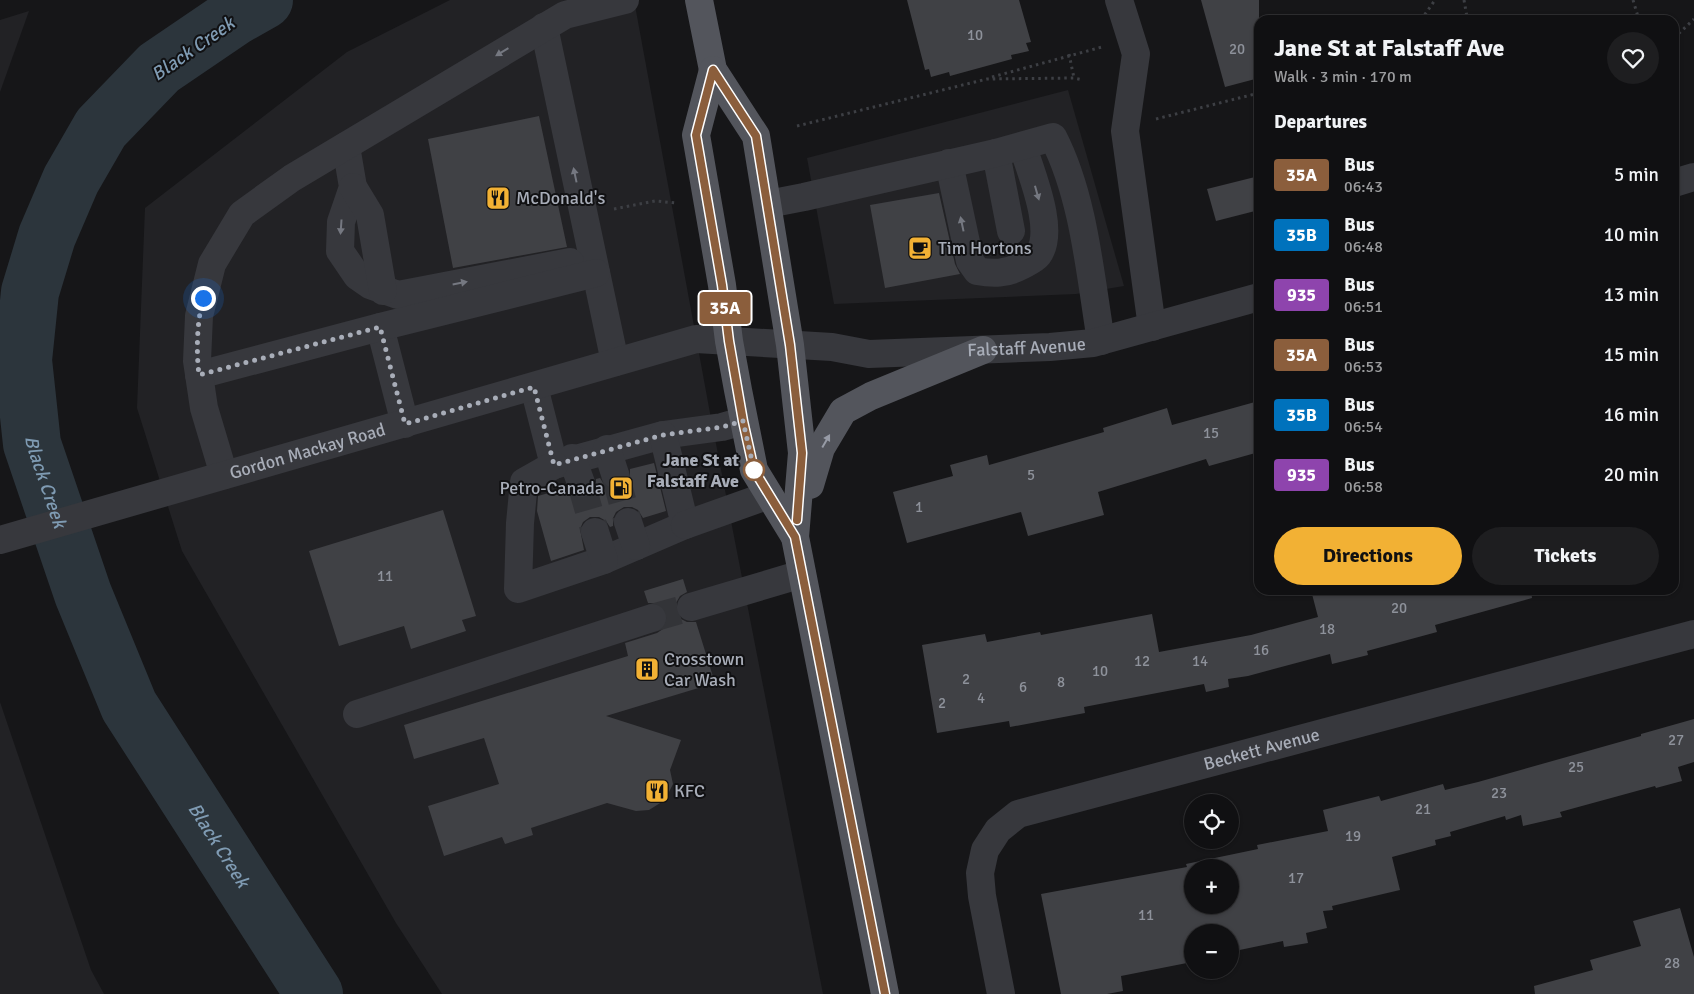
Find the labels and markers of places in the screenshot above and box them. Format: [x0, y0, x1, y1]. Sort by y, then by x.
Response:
restaurant icon: McDonald's [485, 185, 511, 211]
place label: McDonald's [516, 187, 605, 209]
cafe icon: Tim Hortons [907, 235, 933, 261]
place label: Tim Hortons [938, 237, 1032, 259]
place label: Jane St at Falstaff Ave [647, 449, 739, 492]
marker: Jane St at Falstaff Ave [743, 459, 765, 481]
fuel station icon: Petro-Canada [608, 475, 634, 501]
place label: Petro-Canada [500, 477, 604, 499]
place label: Crosstown Car Wash [664, 648, 744, 691]
building icon: Crosstown Car Wash [634, 656, 660, 682]
restaurant icon: KFC [644, 778, 670, 804]
place label: KFC [674, 780, 705, 802]

